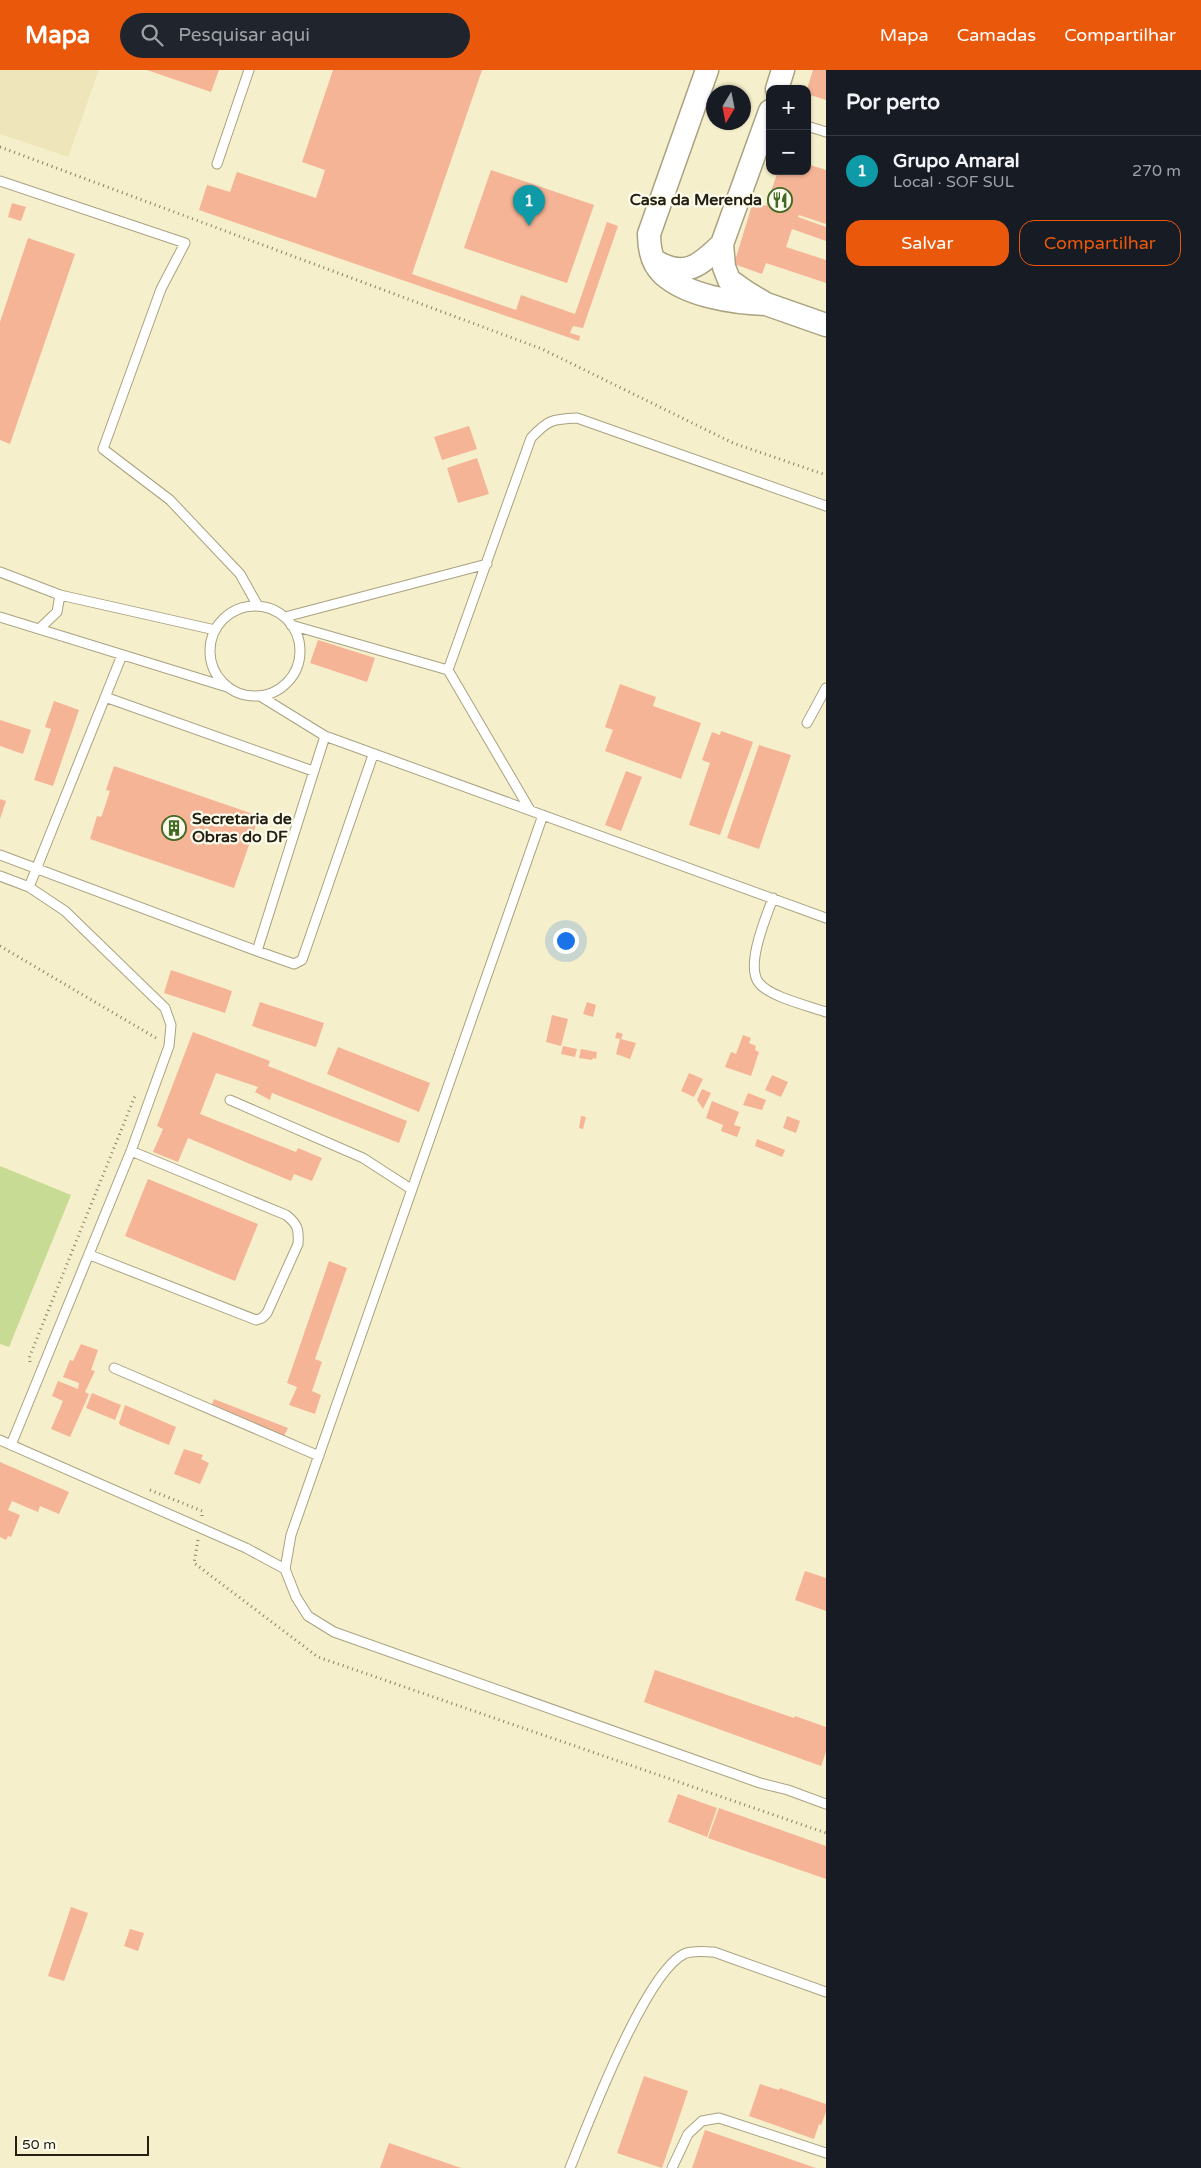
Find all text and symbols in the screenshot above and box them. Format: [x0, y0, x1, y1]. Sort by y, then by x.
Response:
search box [120, 13, 470, 58]
text: Mapa [25, 21, 90, 50]
icon: search [138, 21, 166, 49]
text: Pesquisar aqui [178, 24, 310, 46]
text: Mapa [880, 24, 929, 46]
text: Camadas [957, 24, 1036, 46]
text: Compartilhar [1064, 24, 1176, 46]
north arrow [706, 85, 751, 130]
map controls [766, 85, 811, 175]
button: + [766, 85, 811, 130]
text: Por perto [846, 90, 940, 115]
button: − [766, 130, 811, 175]
text: Grupo Amaral [893, 150, 1020, 172]
text: 1 [857, 161, 867, 181]
text: 270 m [1132, 161, 1181, 181]
text: Local · SOF SUL [893, 172, 1014, 192]
pin: 1 [513, 185, 545, 226]
restaurant icon: Casa da Merenda [767, 187, 793, 213]
place label: Casa da Merenda [630, 190, 762, 210]
button: Salvar [846, 220, 1009, 266]
button: Compartilhar [1019, 220, 1181, 266]
place label: Secretaria de Obras do DF [192, 809, 292, 847]
building icon: Secretaria de Obras do DF [161, 815, 187, 841]
your location [553, 928, 579, 954]
scale bar [15, 2133, 149, 2156]
text: 50 m [22, 2136, 56, 2153]

